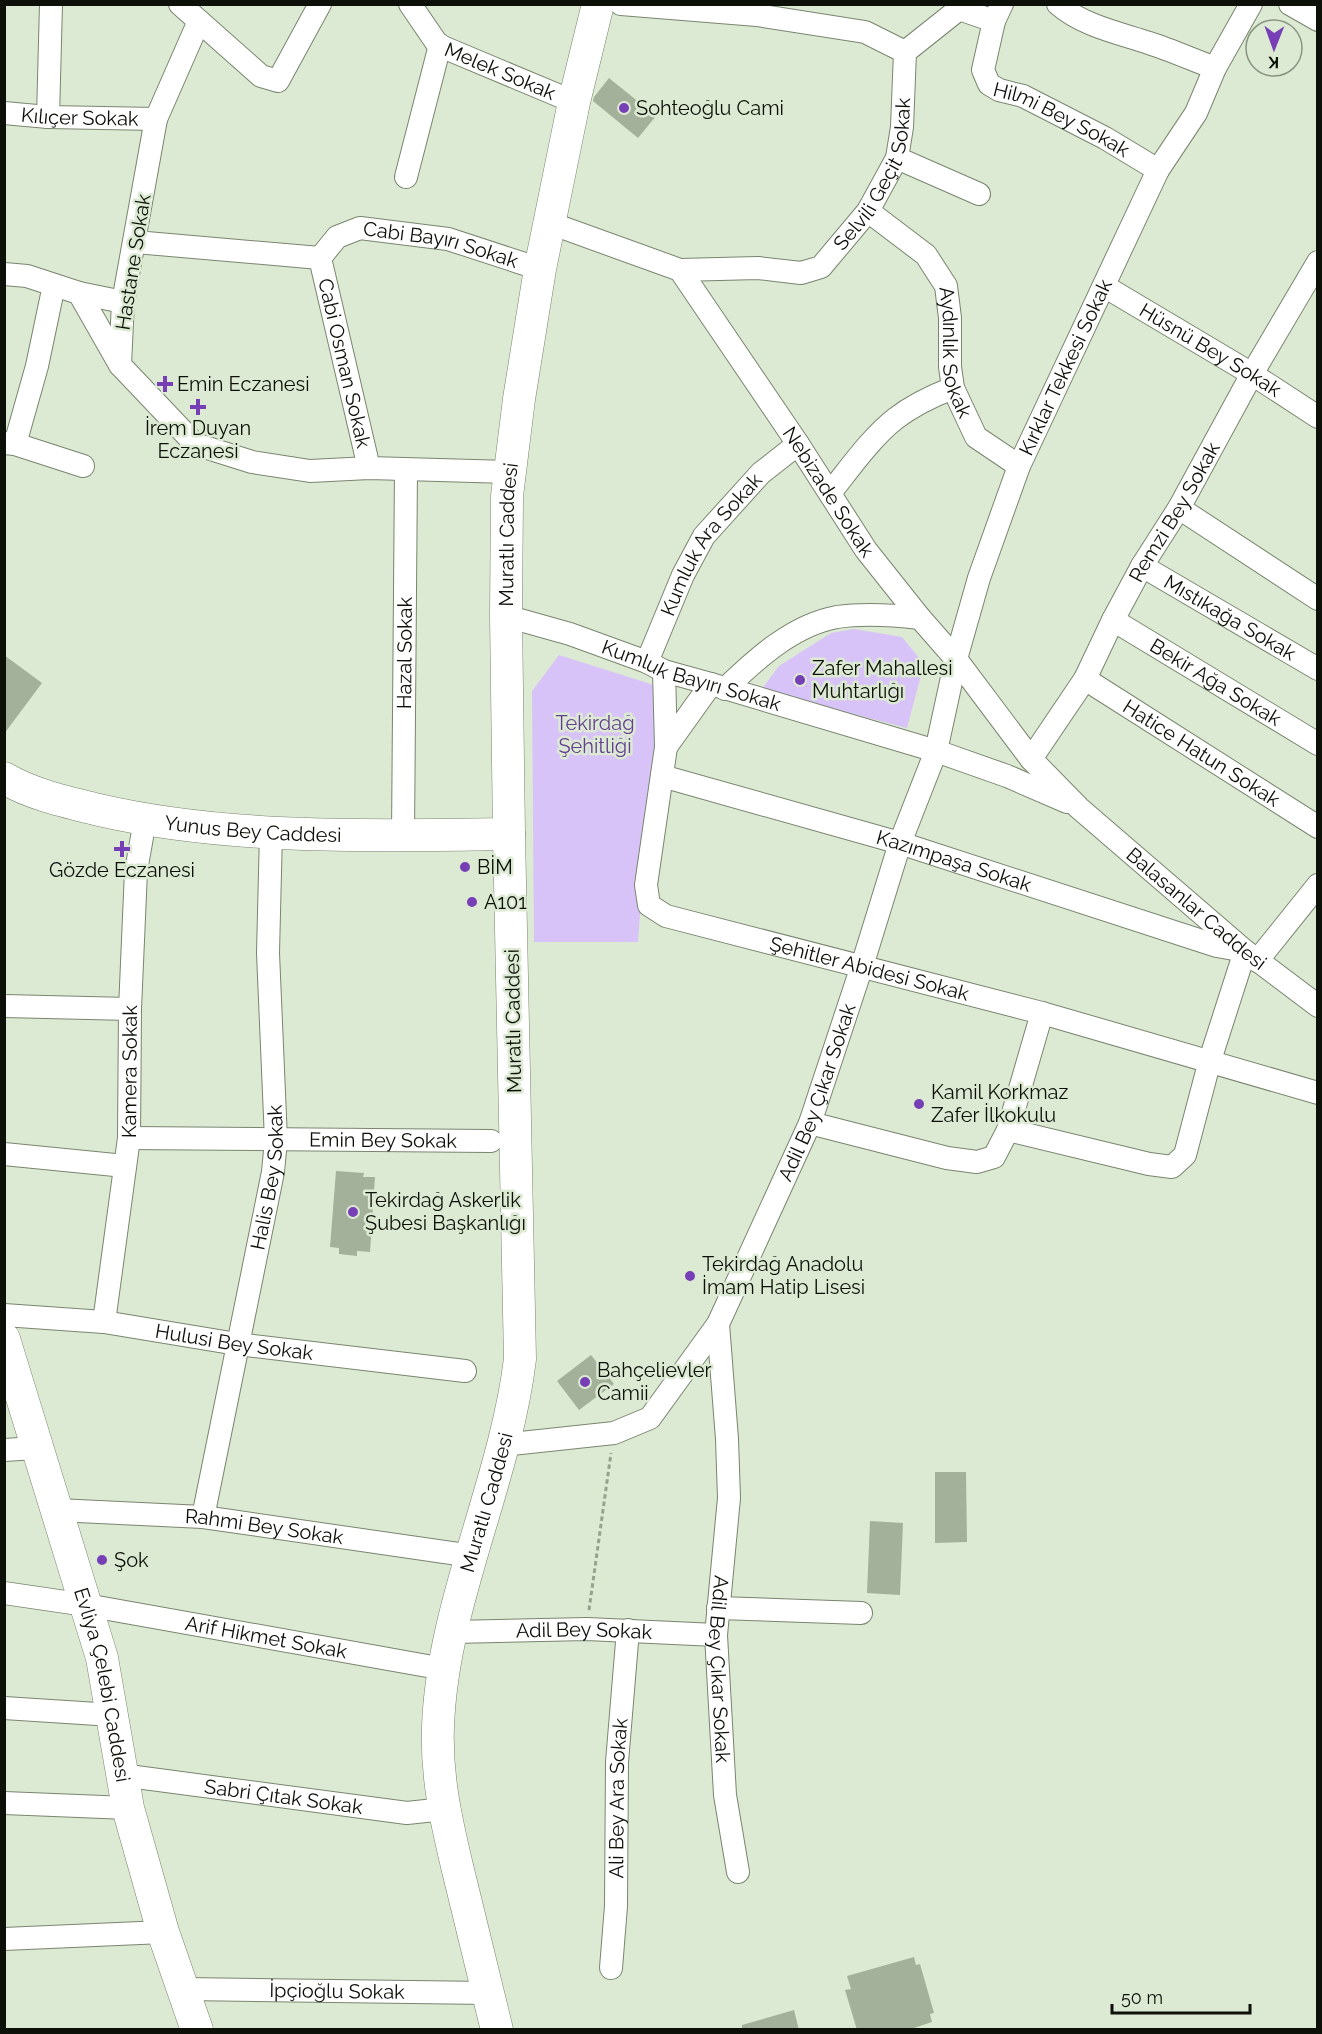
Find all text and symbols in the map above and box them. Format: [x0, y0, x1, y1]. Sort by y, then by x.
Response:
north arrow [1244, 18, 1304, 78]
street label: Melek Sokak [441, 37, 560, 105]
text: K [1268, 53, 1279, 72]
street label: Hilmi Bey Sokak [991, 77, 1134, 162]
place label: Sohteoğlu Cami [636, 96, 784, 120]
street label: Selvili Geçit Sokak [828, 97, 915, 255]
marker: Sohteoğlu Cami [617, 101, 631, 115]
street label: Kılıçer Sokak [20, 103, 139, 131]
street label: Hastane Sokak [110, 192, 156, 332]
street label: Cabi Bayırı Sokak [362, 217, 522, 273]
street label: Kırklar Tekkesi Sokak [1014, 275, 1117, 459]
street label: Cabi Osman Sokak [313, 276, 376, 451]
street label: Aydınlık Sokak [934, 285, 977, 422]
street label: Hüsnü Bey Sokak [1135, 298, 1286, 402]
place label: Emin Eczanesi [177, 372, 310, 396]
marker: Emin Eczanesi [158, 377, 172, 391]
marker: İrem Duyan Eczanesi [191, 400, 205, 414]
place label: İrem Duyan Eczanesi [145, 415, 251, 463]
street label: Nebizade Sokak [778, 422, 879, 562]
street label: Remzi Bey Sokak [1124, 438, 1225, 586]
street label: Muratlı Caddesi [494, 461, 523, 607]
street label: Kumluk Ara Sokak [655, 468, 767, 619]
street label: Mıstıkağa Sokak [1160, 570, 1301, 666]
street label: Hazal Sokak [392, 596, 417, 709]
street label: Bekir Ağa Sokak [1146, 633, 1286, 731]
street label: Kumluk Bayırı Sokak [599, 635, 784, 716]
place label: Zafer Mahallesi Muhtarlığı [812, 656, 953, 703]
marker: Zafer Mahallesi Muhtarlığı [793, 673, 807, 687]
street label: Hatice Hatun Sokak [1119, 694, 1285, 812]
park label: Tekirdağ Şehitliği [555, 711, 635, 758]
street label: Yunus Bey Caddesi [163, 810, 342, 847]
street label: Kazımpaşa Sokak [874, 825, 1035, 897]
marker: Gözde Eczanesi [115, 842, 129, 856]
street label: Balasanlar Caddesi [1122, 842, 1271, 975]
place label: BİM [477, 854, 513, 879]
place label: Gözde Eczanesi [49, 858, 195, 882]
marker: BİM [458, 860, 472, 874]
place label: A101 [484, 890, 527, 914]
marker: A101 [465, 895, 479, 909]
street label: Şehitler Abidesi Sokak [767, 931, 972, 1006]
street label: Muratlı Caddesi [500, 949, 526, 1093]
street label: Adil Bey Çıkar Sokak [773, 1000, 861, 1185]
street label: Kamera Sokak [117, 1005, 142, 1138]
place label: Kamil Korkmaz Zafer İlkokulu [931, 1080, 1068, 1127]
marker: Kamil Korkmaz Zafer İlkokulu [912, 1097, 926, 1111]
street label: Halis Bey Sokak [245, 1104, 288, 1252]
street label: Emin Bey Sokak [309, 1127, 457, 1153]
place label: Tekirdağ Askerlik Şubesi Başkanlığı [365, 1188, 526, 1235]
marker: Tekirdağ Askerlik Şubesi Başkanlığı [346, 1205, 360, 1219]
place label: Tekirdağ Anadolu İmam Hatip Lisesi [702, 1252, 865, 1299]
marker: Tekirdağ Anadolu İmam Hatip Lisesi [683, 1269, 697, 1283]
street label: Hulusi Bey Sokak [153, 1319, 315, 1365]
place label: Bahçelievler Camii [597, 1358, 712, 1405]
marker: Bahçelievler Camii [578, 1375, 592, 1389]
street label: Muratlı Caddesi [455, 1430, 518, 1575]
street label: Rahmi Bey Sokak [184, 1504, 345, 1549]
place label: Şok [114, 1548, 149, 1572]
marker: Şok [95, 1553, 109, 1567]
street label: Adil Bey Çıkar Sokak [704, 1574, 735, 1764]
street label: Evliya Çelebi Caddesi [69, 1585, 135, 1784]
street label: Arif Hikmet Sokak [183, 1611, 349, 1664]
street label: Adil Bey Sokak [516, 1617, 653, 1644]
street label: Ali Bey Ara Sokak [604, 1717, 633, 1879]
street label: Sabri Çıtak Sokak [203, 1774, 365, 1819]
street label: İpçioğlu Sokak [269, 1977, 405, 2004]
scale bar [1112, 1977, 1250, 2015]
text: 50 m [1121, 1987, 1163, 2008]

